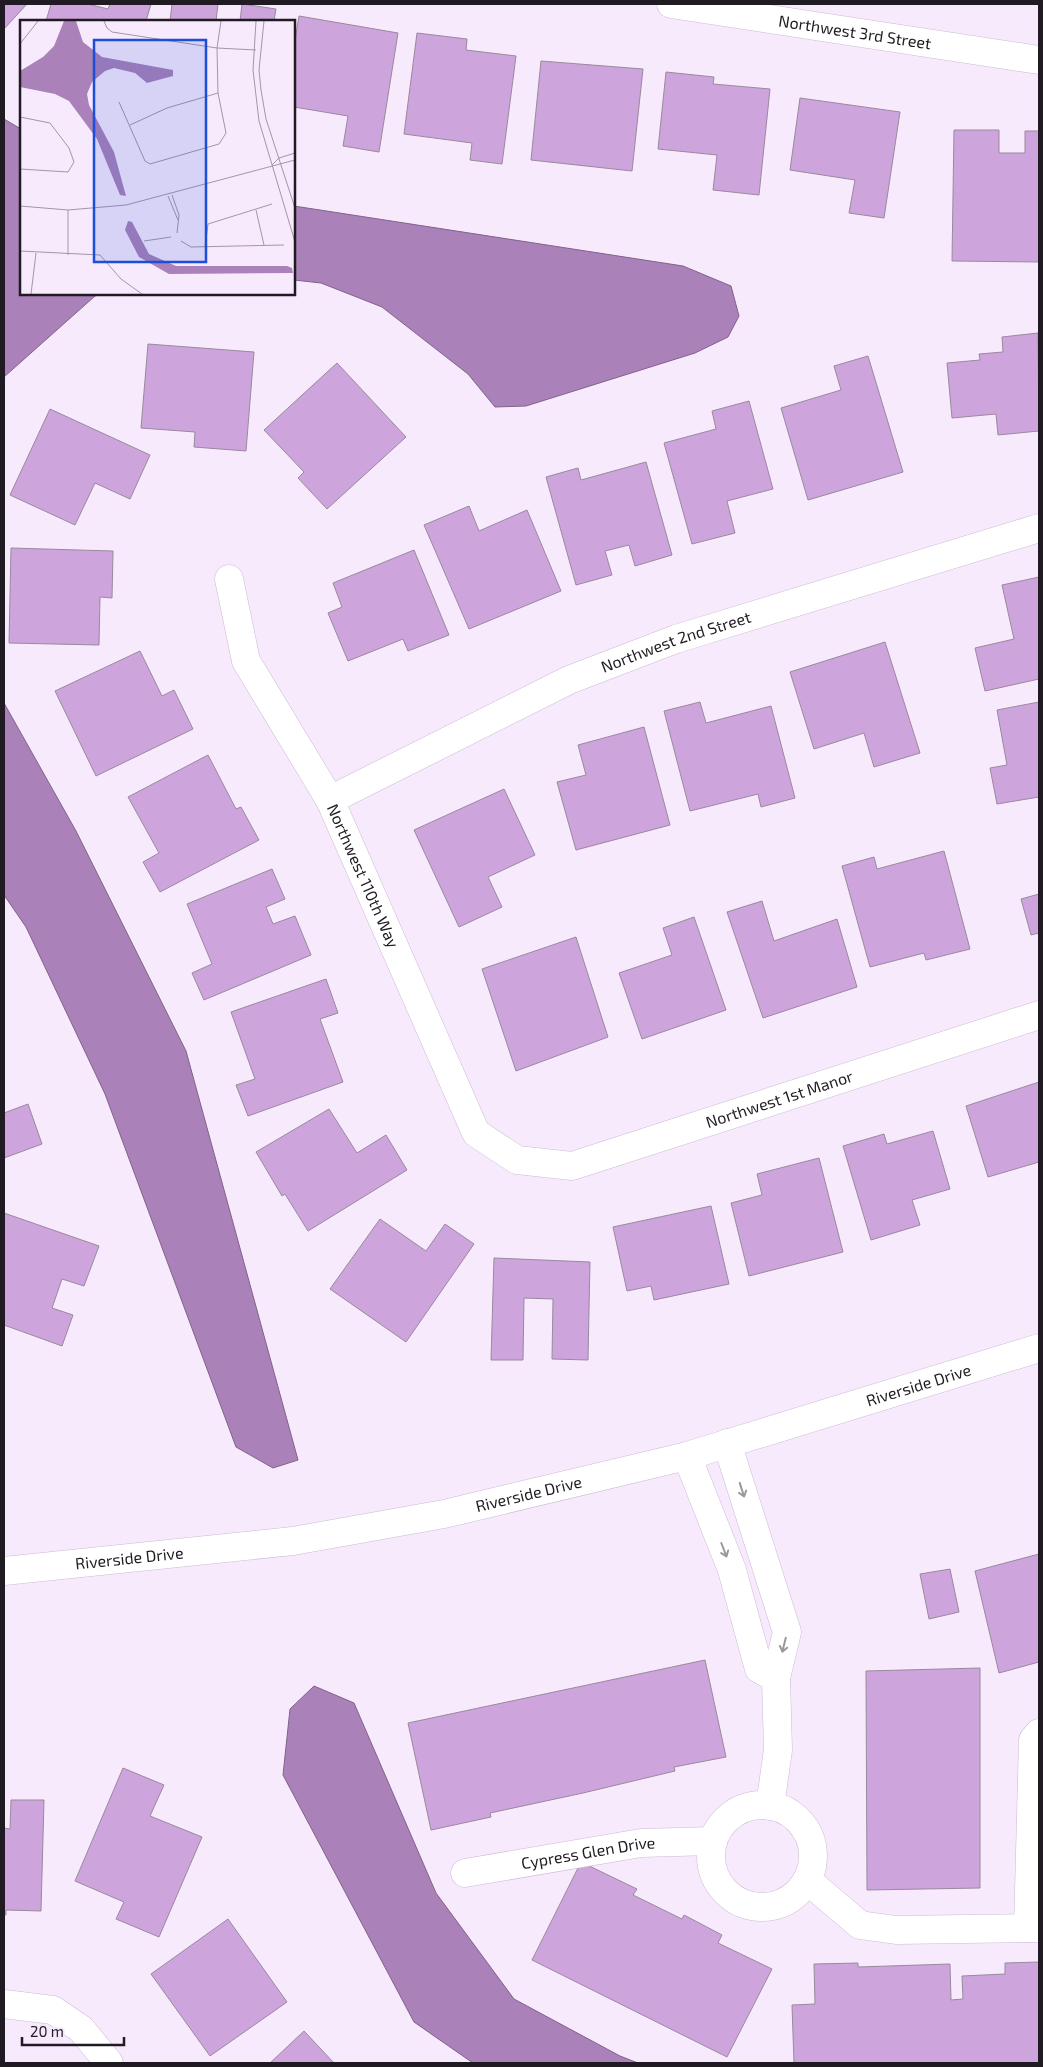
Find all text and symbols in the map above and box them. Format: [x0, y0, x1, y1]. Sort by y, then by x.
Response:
street label: Northwest 3rd Street [777, 10, 933, 52]
inset map [20, 20, 295, 295]
street label: Northwest 2nd Street [598, 607, 753, 676]
street label: Northwest 110th Way [324, 801, 404, 951]
street label: Northwest 1st Manor [703, 1066, 856, 1131]
street label: Riverside Drive [864, 1359, 973, 1409]
street label: Riverside Drive [473, 1471, 584, 1515]
one-way arrow [738, 1481, 747, 1497]
street label: Riverside Drive [74, 1542, 184, 1573]
one-way arrow [720, 1542, 729, 1557]
one-way arrow [779, 1636, 788, 1652]
street label: Cypress Glen Drive [520, 1833, 656, 1872]
scale bar [22, 2014, 125, 2046]
text: 20 m [30, 2022, 64, 2040]

